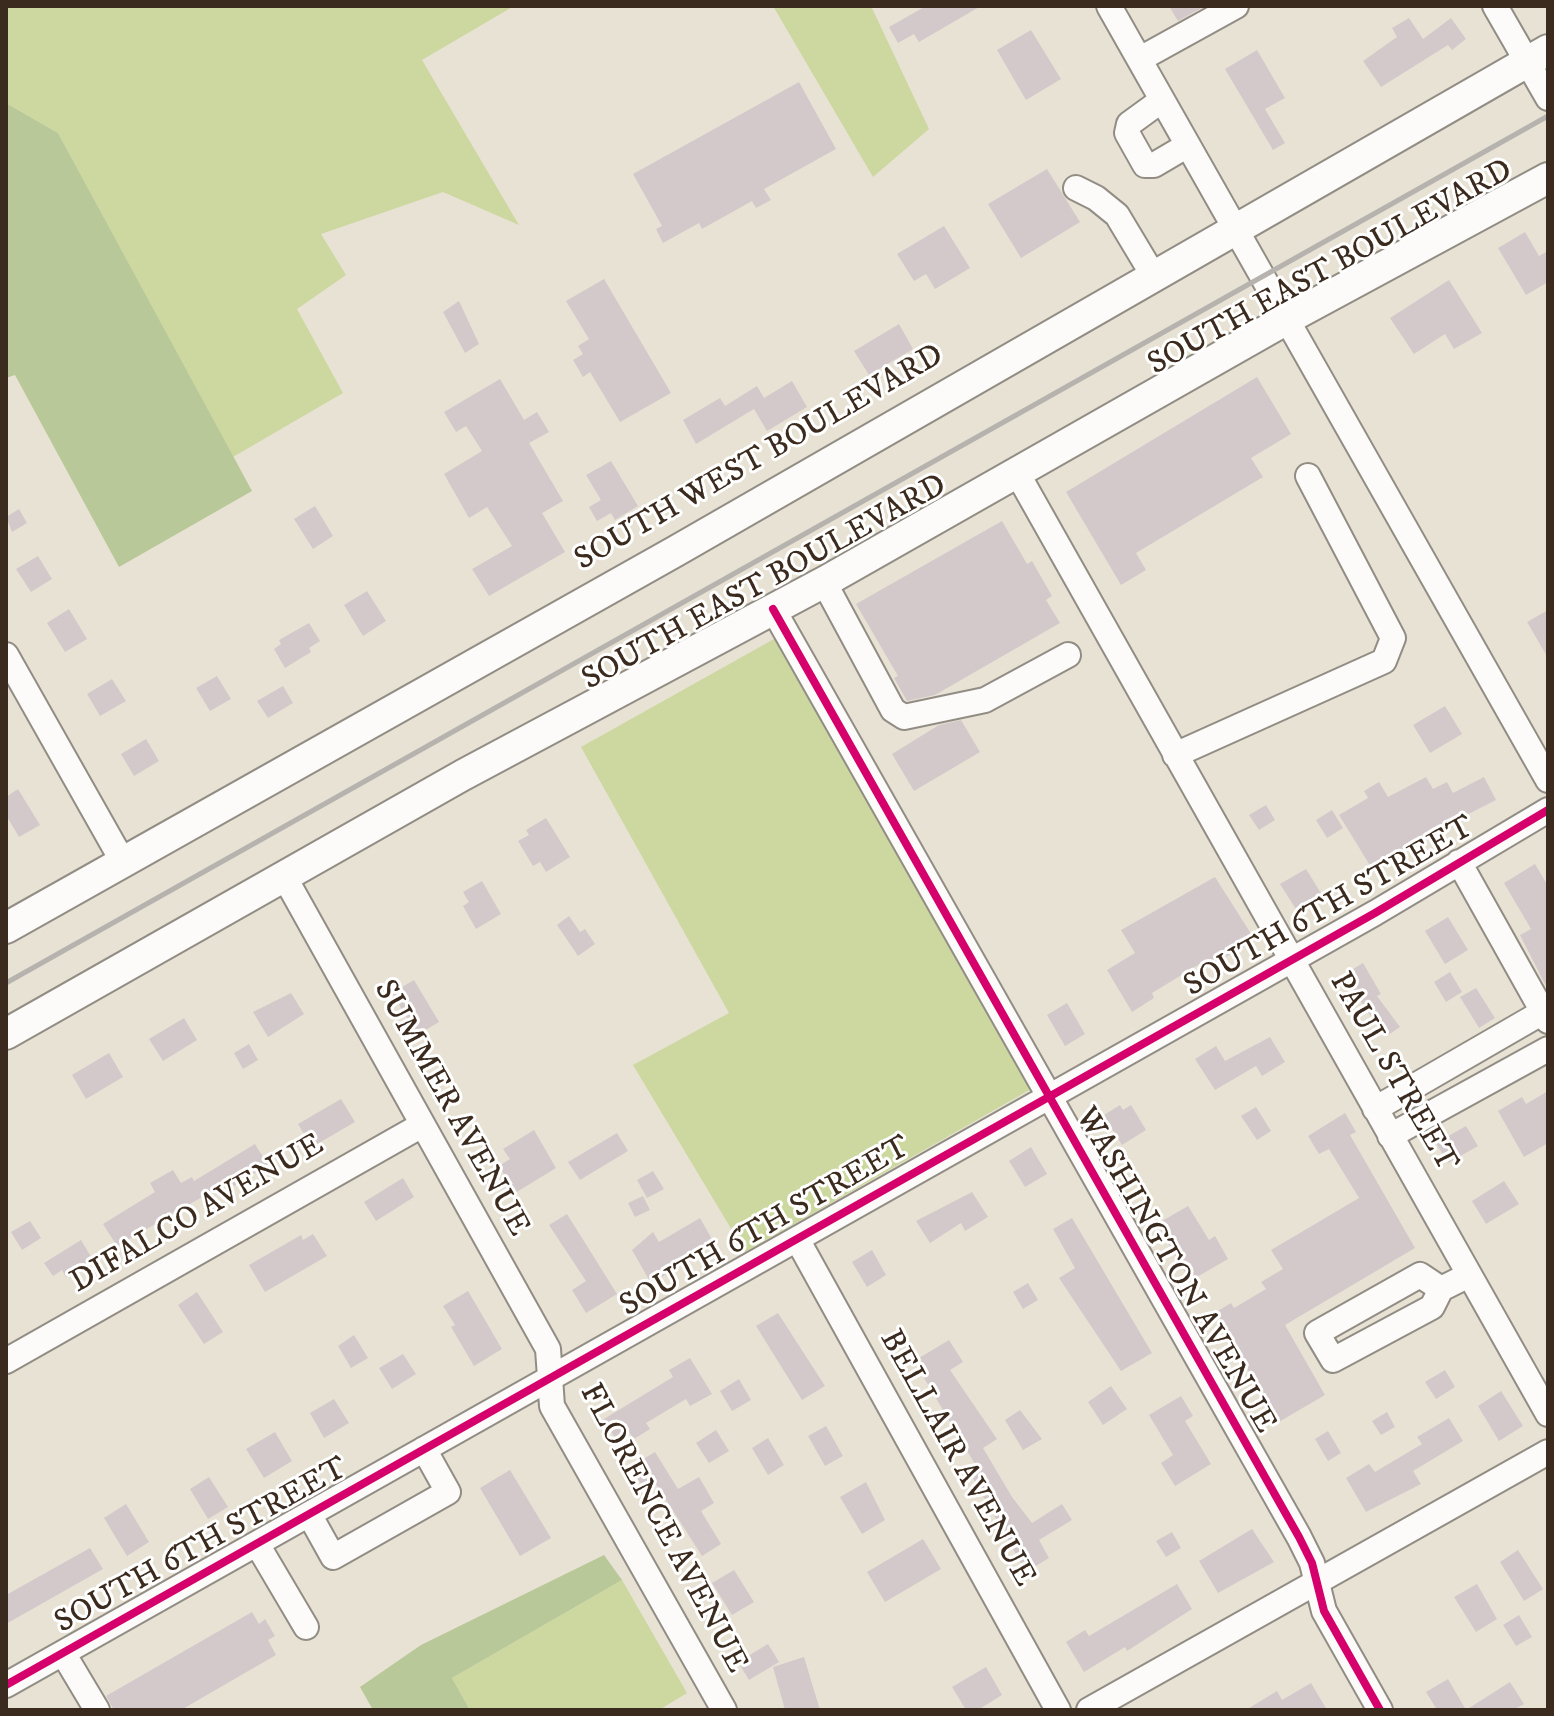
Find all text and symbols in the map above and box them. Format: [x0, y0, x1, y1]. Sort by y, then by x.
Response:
street label: SOUTH EAST BOULEVARD [1142, 153, 1520, 385]
street label: SOUTH WEST BOULEVARD [569, 337, 951, 581]
street label: SOUTH EAST BOULEVARD [576, 468, 954, 700]
street label: SOUTH 6TH STREET [1178, 809, 1482, 1007]
street label: PAUL STREET [1319, 966, 1465, 1180]
street label: SUMMER AVENUE [364, 974, 536, 1244]
street label: WASHINGTON AVENUE [1065, 1101, 1283, 1441]
street label: DIFALCO AVENUE [65, 1127, 331, 1303]
street label: SOUTH 6TH STREET [614, 1129, 918, 1327]
street label: BELLAIR AVENUE [870, 1324, 1042, 1594]
street label: FLORENCE AVENUE [570, 1378, 754, 1680]
street label: SOUTH 6TH STREET [49, 1451, 355, 1643]

